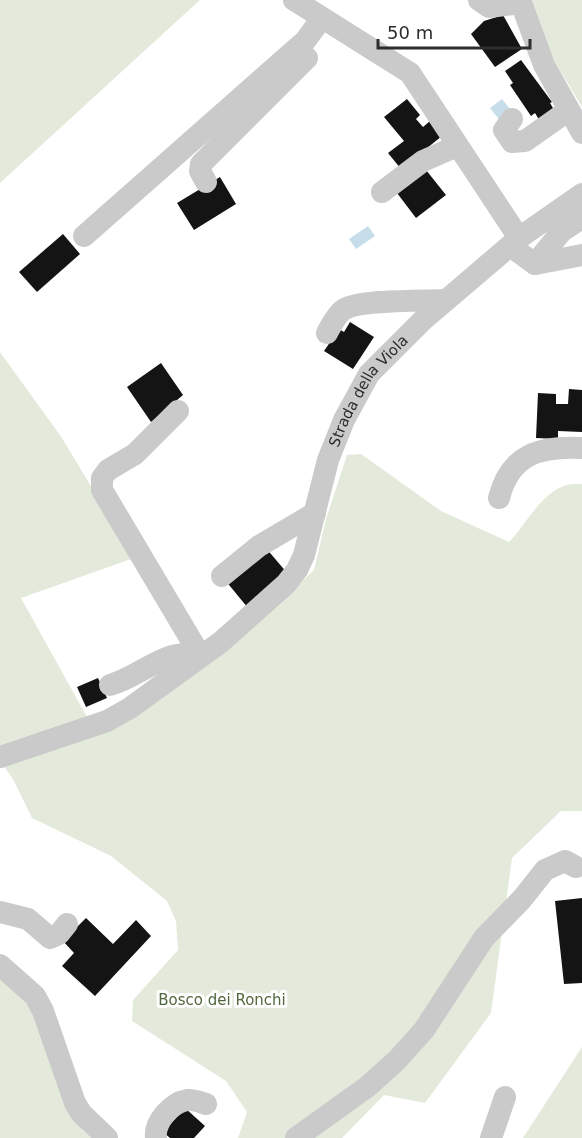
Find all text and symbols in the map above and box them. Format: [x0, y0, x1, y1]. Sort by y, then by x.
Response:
scale bar [378, 12, 530, 50]
text: 50 m [387, 22, 433, 43]
street label: Strada della Viola [325, 331, 412, 450]
park label: Bosco dei Ronchi [158, 991, 286, 1009]

